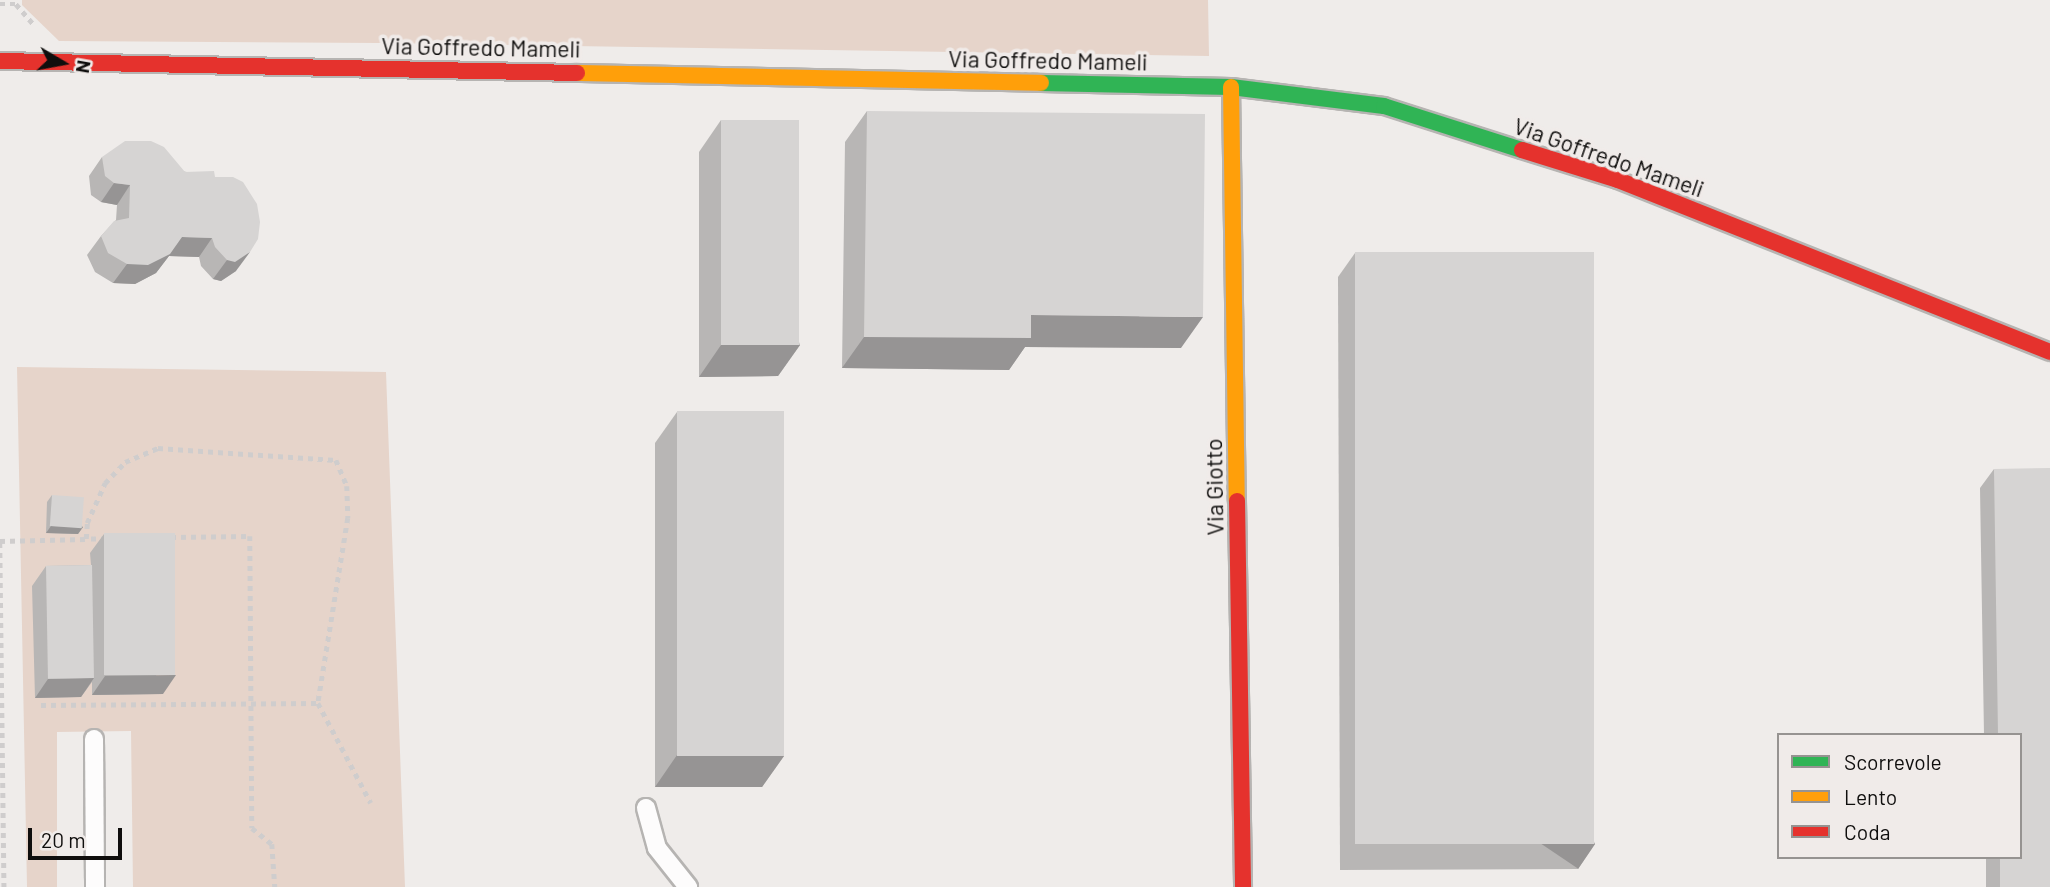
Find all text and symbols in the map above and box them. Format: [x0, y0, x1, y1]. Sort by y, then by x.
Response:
north arrow [28, 28, 98, 98]
street label: Via Goffredo Mameli [381, 31, 581, 63]
street label: Via Goffredo Mameli [948, 44, 1148, 76]
text: N [72, 59, 97, 75]
street label: Via Goffredo Mameli [1510, 112, 1708, 202]
street label: Via Giotto [1199, 438, 1229, 536]
legend [1777, 733, 2022, 859]
text: Scorrevole [1844, 749, 1942, 774]
text: Lento [1844, 784, 1897, 809]
scale bar [32, 814, 126, 858]
text: Coda [1844, 819, 1890, 844]
text: 20 m [41, 827, 86, 852]

